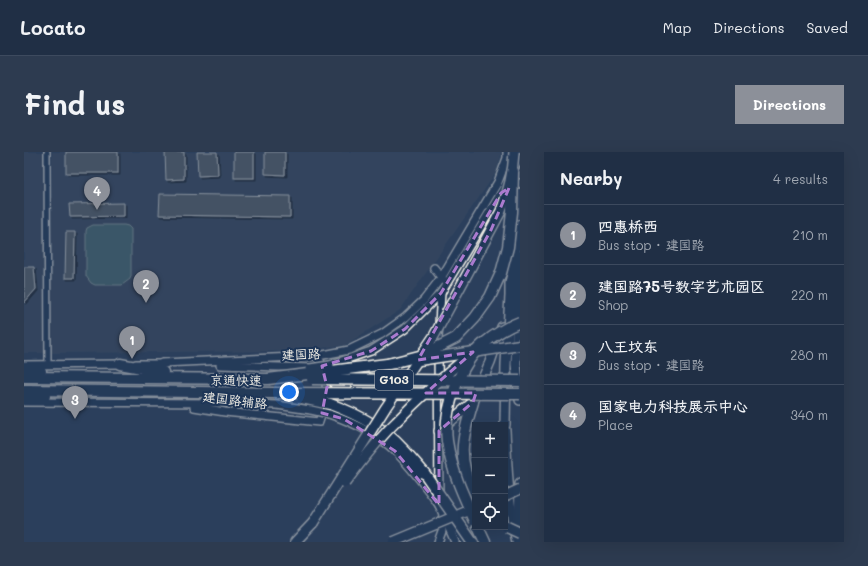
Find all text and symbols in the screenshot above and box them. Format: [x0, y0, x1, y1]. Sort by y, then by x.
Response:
text: Locato [20, 15, 86, 40]
text: Map [663, 18, 691, 37]
text: Directions [713, 18, 784, 37]
text: Saved [806, 18, 848, 37]
button: Directions [735, 85, 844, 124]
text: Find us [24, 86, 125, 122]
text: Nearby [560, 167, 622, 189]
text: 4 results [773, 170, 828, 187]
pin: 4 [84, 177, 110, 210]
text: 四惠桥西 [598, 216, 658, 236]
text: 1 [570, 226, 576, 243]
text: 210 m [792, 226, 828, 243]
text: Bus stop · 建国路 [598, 236, 704, 253]
pin: 2 [133, 270, 159, 303]
text: 建国路75号数字艺术园区 [598, 276, 765, 296]
text: 2 [569, 286, 577, 303]
text: 220 m [791, 286, 828, 303]
text: Shop [598, 296, 628, 313]
pin: 1 [119, 326, 145, 359]
text: 八王坟东 [598, 336, 658, 356]
street label: 建国路 [281, 344, 321, 363]
text: 3 [569, 346, 577, 363]
text: 280 m [790, 346, 828, 363]
text: Bus stop · 建国路 [598, 356, 704, 373]
road number: G103 [375, 370, 413, 390]
street label: 京通快速 [210, 371, 262, 388]
your location [279, 382, 299, 402]
pin: 3 [62, 386, 88, 419]
street label: 建国路辅路 [202, 387, 268, 412]
text: 国家电力科技展示中心 [598, 396, 748, 416]
text: 4 [569, 406, 577, 423]
text: 340 m [790, 406, 828, 423]
text: Place [598, 416, 633, 433]
map controls [472, 422, 508, 530]
button: + [472, 422, 508, 458]
button: − [472, 458, 508, 494]
button: locate [472, 494, 508, 530]

